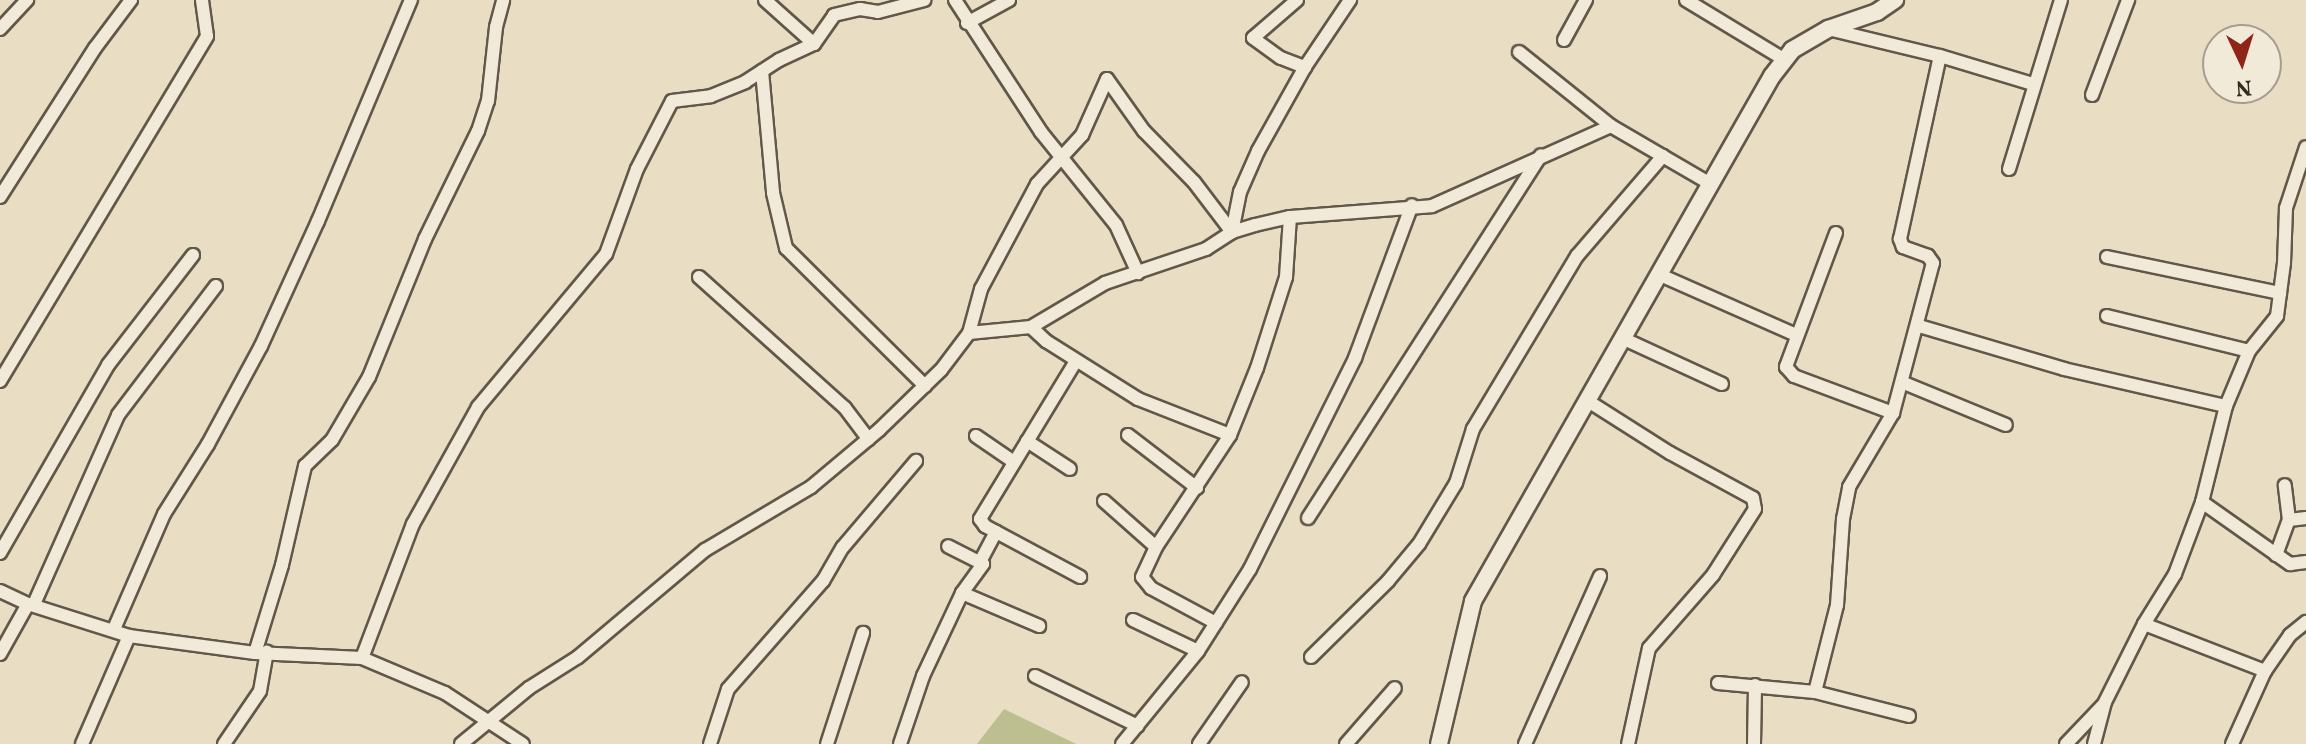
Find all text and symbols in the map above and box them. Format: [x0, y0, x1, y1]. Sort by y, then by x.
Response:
north arrow [2202, 24, 2282, 104]
text: N [2235, 70, 2253, 102]

